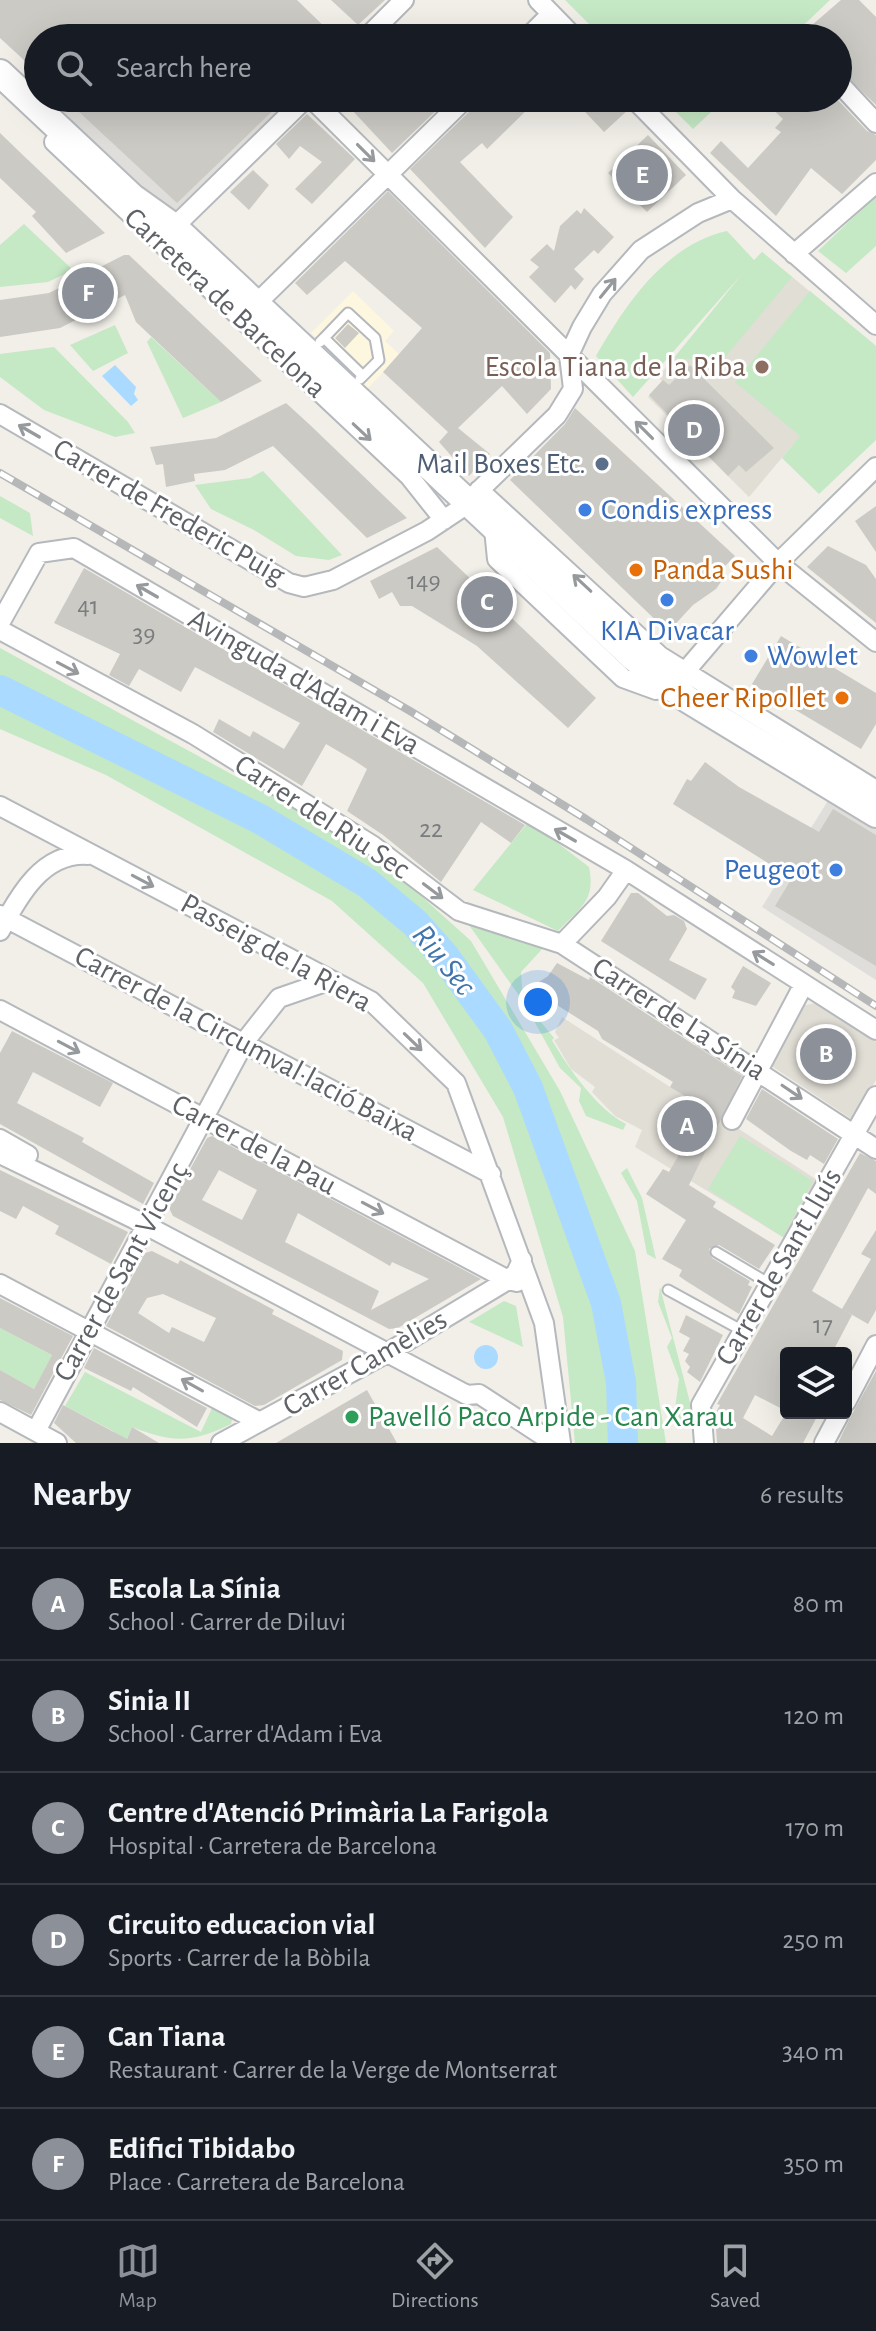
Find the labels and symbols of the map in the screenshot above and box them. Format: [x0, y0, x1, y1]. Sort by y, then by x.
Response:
one-way arrow [356, 143, 375, 162]
pin: E [616, 145, 668, 205]
street label: Carretera de Barcelona [118, 202, 332, 404]
pin: F [62, 263, 114, 323]
one-way arrow [599, 277, 617, 298]
place label: Escola Tiana de la Riba [484, 352, 746, 382]
marker: Escola Tiana de la Riba [753, 358, 771, 376]
pin: D [668, 400, 720, 460]
one-way arrow [634, 420, 654, 439]
one-way arrow [17, 423, 41, 438]
one-way arrow [352, 423, 372, 442]
street label: Carrer de Frederic Puig [48, 434, 290, 591]
place label: Mail Boxes Etc. [416, 449, 586, 479]
marker: Mail Boxes Etc. [593, 455, 611, 473]
place label: Condis express [601, 495, 772, 525]
marker: Condis express [576, 501, 594, 519]
place label: Panda Sushi [652, 555, 794, 585]
marker: Panda Sushi [627, 561, 645, 579]
house number: 149 [407, 568, 441, 594]
pin: C [461, 572, 513, 632]
one-way arrow [572, 574, 592, 593]
one-way arrow [136, 583, 159, 599]
marker: KIA Divacar [658, 591, 676, 609]
house number: 41 [77, 593, 99, 619]
street label: Avinguda d'Adam i Eva [183, 604, 425, 760]
place label: KIA Divacar [600, 616, 734, 646]
house number: 39 [133, 621, 155, 647]
place label: Wowlet [767, 641, 858, 671]
marker: Wowlet [742, 647, 760, 665]
one-way arrow [56, 660, 80, 676]
place label: Cheer Ripollet [660, 683, 826, 713]
marker: Cheer Ripollet [833, 689, 851, 707]
street label: Carrer del Riu Sec [229, 749, 415, 885]
house number: 22 [419, 816, 443, 842]
one-way arrow [554, 826, 577, 842]
place label: Peugeot [724, 855, 820, 885]
marker: Peugeot [827, 861, 845, 879]
one-way arrow [131, 874, 155, 890]
one-way arrow [422, 883, 443, 900]
street label: Passeig de la Riera [176, 888, 376, 1018]
water label: Riu Sec [406, 919, 482, 1001]
street label: Carrer de la Circumval·lació Baixa [70, 941, 422, 1147]
one-way arrow [752, 949, 775, 965]
street label: Carrer de La Sínia [587, 952, 771, 1086]
your location [518, 982, 558, 1022]
pin: B [800, 1024, 852, 1084]
one-way arrow [403, 1032, 423, 1051]
one-way arrow [57, 1039, 80, 1055]
one-way arrow [780, 1084, 802, 1101]
street label: Carrer de la Pau [167, 1089, 341, 1201]
pin: A [661, 1096, 713, 1156]
street label: Carrer de Sant Vicenç [48, 1157, 194, 1386]
street label: Carrer de Sant Lluís [711, 1163, 847, 1371]
one-way arrow [360, 1201, 384, 1216]
street label: Carrer Camèlies [278, 1304, 452, 1422]
house number: 17 [813, 1312, 833, 1338]
one-way arrow [180, 1377, 204, 1392]
place label: Pavelló Paco Arpide - Can Xarau [368, 1402, 734, 1432]
marker: Pavelló Paco Arpide - Can Xarau [343, 1408, 361, 1426]

